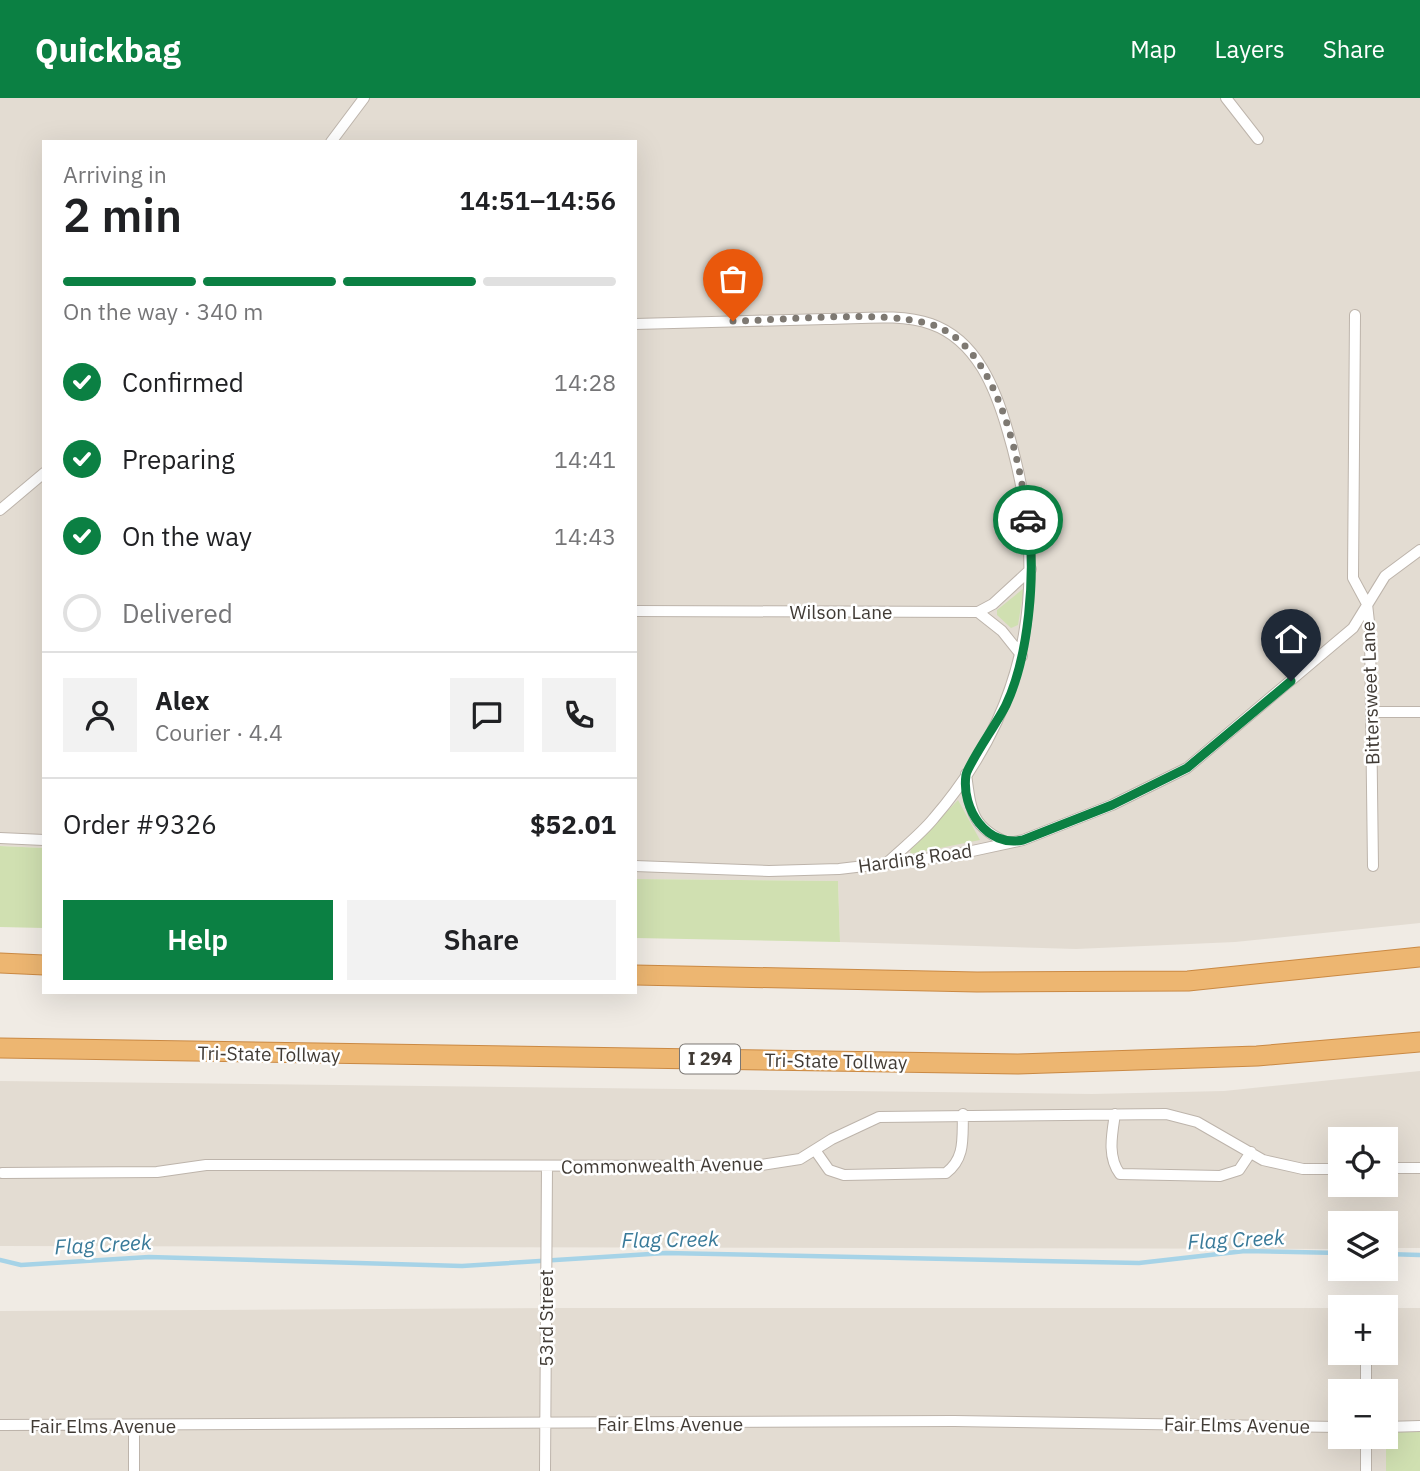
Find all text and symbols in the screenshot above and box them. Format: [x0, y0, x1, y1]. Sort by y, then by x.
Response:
text: Quickbag [35, 28, 181, 71]
text: Map [1130, 33, 1177, 65]
text: Layers [1215, 33, 1285, 65]
text: Share [1323, 33, 1385, 65]
text: Arriving in [63, 159, 167, 189]
text: 14:51–14:56 [459, 183, 616, 217]
text: 2 min [63, 185, 182, 245]
pin [703, 249, 763, 321]
icon: bag [714, 260, 752, 298]
text: On the way · 340 m [63, 296, 263, 326]
icon: check [63, 363, 101, 401]
text: Confirmed [122, 365, 244, 399]
text: 14:28 [554, 367, 616, 397]
icon: check [63, 440, 101, 478]
text: Preparing [122, 442, 235, 476]
text: 14:41 [554, 444, 616, 474]
courier [993, 485, 1063, 555]
icon: car [1009, 501, 1047, 539]
icon: check [63, 517, 101, 555]
text: On the way [122, 519, 252, 553]
text: 14:43 [554, 521, 616, 551]
text: Delivered [122, 596, 233, 630]
street label: Wilson Lane [790, 600, 892, 624]
pin [1261, 609, 1321, 681]
icon: home [1272, 620, 1310, 658]
street label: Bittersweet Lane [1355, 621, 1385, 765]
button: person [63, 678, 137, 752]
button: chat [450, 678, 524, 752]
button: phone [542, 678, 616, 752]
text: Alex [155, 683, 209, 717]
text: Courier · 4.4 [155, 717, 283, 747]
text: Order #9326 [63, 807, 217, 841]
text: $52.01 [530, 807, 616, 841]
street label: Harding Road [856, 838, 974, 878]
button: Help [63, 900, 333, 980]
button: Share [347, 900, 616, 980]
street label: Tri-State Tollway [197, 1041, 341, 1067]
road number: I 294 [680, 1044, 740, 1074]
street label: Tri-State Tollway [764, 1048, 908, 1074]
map controls [1328, 1127, 1398, 1449]
button: locate [1328, 1127, 1398, 1197]
street label: Commonwealth Avenue [561, 1151, 763, 1179]
button: layers [1328, 1211, 1398, 1281]
water label: Flag Creek [1187, 1222, 1286, 1256]
water label: Flag Creek [621, 1224, 720, 1254]
water label: Flag Creek [54, 1227, 153, 1261]
street label: 53rd Street [534, 1269, 558, 1367]
button: + [1328, 1295, 1398, 1365]
button: − [1328, 1379, 1398, 1449]
street label: Fair Elms Avenue [597, 1412, 743, 1436]
street label: Fair Elms Avenue [1164, 1412, 1310, 1438]
street label: Fair Elms Avenue [30, 1414, 176, 1438]

